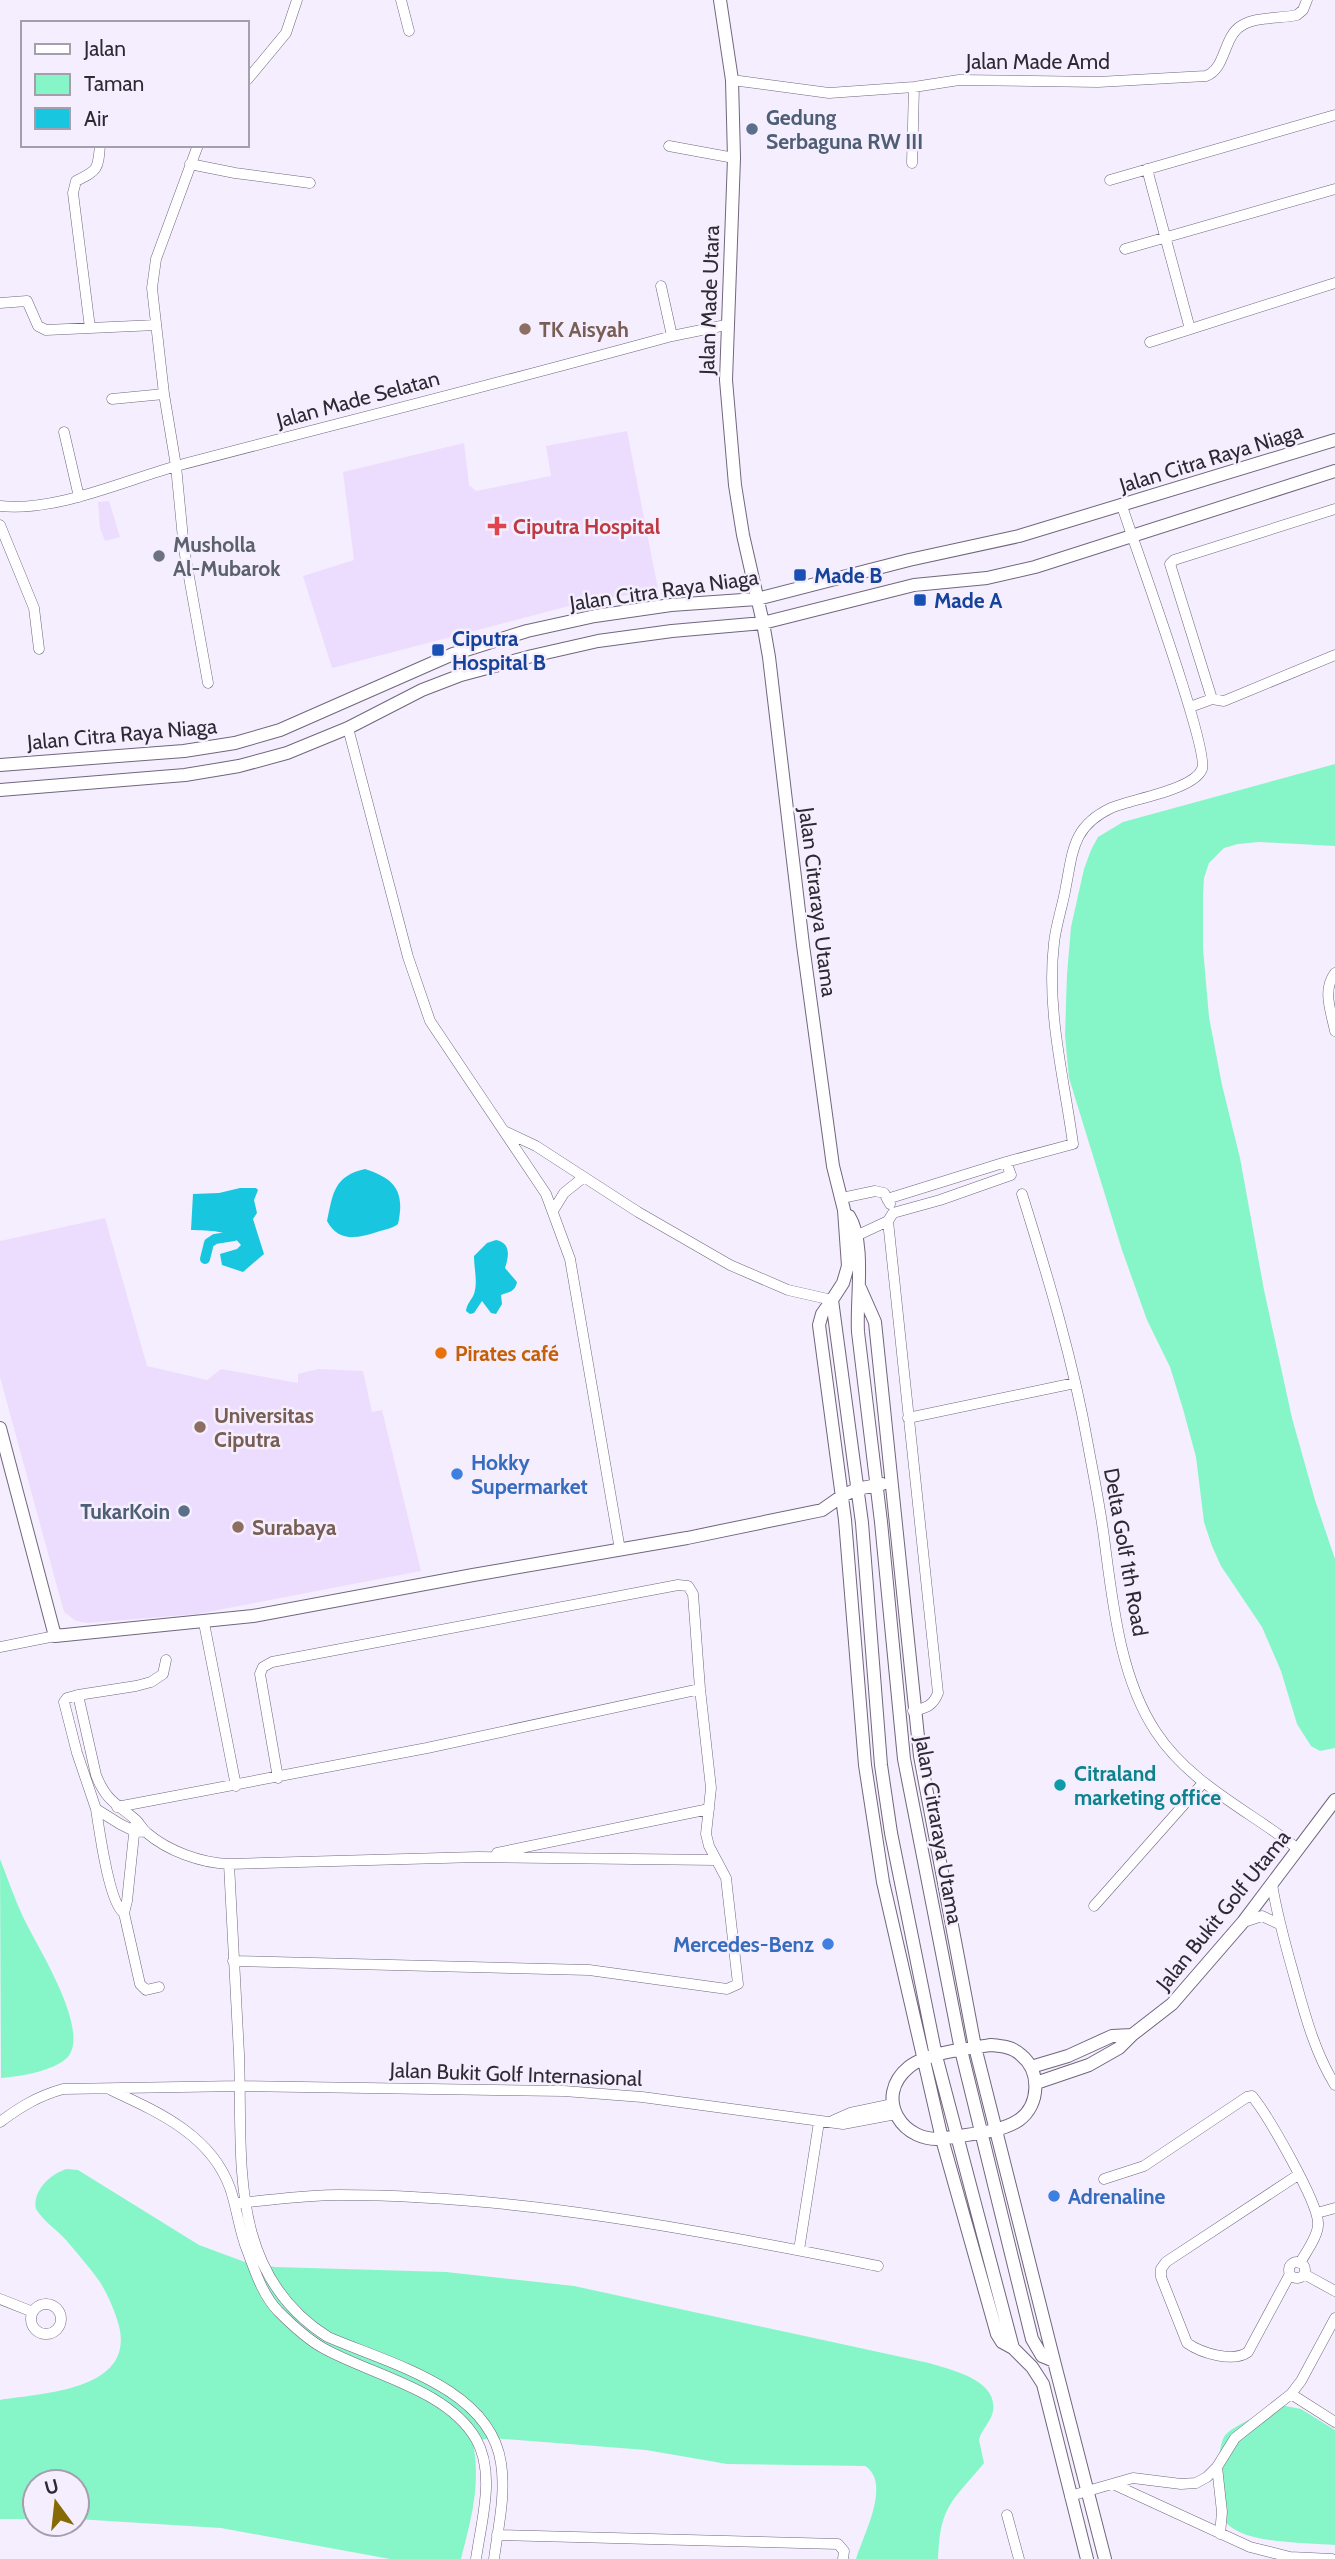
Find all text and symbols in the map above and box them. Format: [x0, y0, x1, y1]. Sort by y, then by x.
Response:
legend [21, 21, 248, 147]
text: Jalan [83, 36, 126, 61]
street label: Jalan Made Amd [965, 49, 1110, 74]
text: Taman [84, 71, 144, 96]
place label: Gedung Serbaguna RW III [766, 105, 923, 154]
text: Air [84, 106, 108, 131]
marker: Gedung Serbaguna RW III [744, 121, 760, 137]
street label: Jalan Made Utara [694, 225, 724, 376]
place label: TK Aisyah [539, 317, 629, 342]
marker: TK Aisyah [517, 321, 533, 337]
street label: Jalan Made Selatan [273, 365, 442, 433]
street label: Jalan Citra Raya Niaga [1115, 418, 1306, 498]
place label: Ciputra Hospital [513, 514, 661, 539]
marker: Ciputra Hospital [487, 516, 507, 536]
place label: Musholla Al-Mubarok [173, 532, 281, 581]
marker: Musholla Al-Mubarok [151, 548, 167, 564]
place label: Made B [814, 563, 883, 588]
street label: Jalan Citra Raya Niaga [567, 564, 760, 616]
marker: Made B [792, 567, 808, 583]
place label: Made A [934, 588, 1003, 613]
marker: Made A [912, 592, 928, 608]
place label: Ciputra Hospital B [452, 626, 546, 675]
marker: Ciputra Hospital B [430, 642, 446, 658]
street label: Jalan Citra Raya Niaga [25, 713, 218, 755]
street label: Jalan Citraraya Utama [794, 805, 842, 998]
place label: Pirates café [455, 1341, 559, 1366]
marker: Pirates café [433, 1345, 449, 1361]
place label: Universitas Ciputra [214, 1403, 314, 1452]
marker: Universitas Ciputra [192, 1419, 208, 1435]
place label: Hokky Supermarket [471, 1450, 588, 1499]
marker: Hokky Supermarket [449, 1466, 465, 1482]
street label: Delta Golf 1th Road [1099, 1466, 1153, 1638]
place label: TukarKoin [80, 1499, 170, 1524]
marker: TukarKoin [176, 1503, 192, 1519]
place label: Surabaya [252, 1515, 337, 1540]
marker: Surabaya [230, 1519, 246, 1535]
street label: Jalan Citraraya Utama [910, 1733, 968, 1926]
place label: Citraland marketing office [1074, 1761, 1221, 1810]
marker: Citraland marketing office [1052, 1777, 1068, 1793]
street label: Jalan Bukit Golf Utama [1150, 1825, 1295, 1996]
place label: Mercedes-Benz [673, 1932, 814, 1957]
marker: Mercedes-Benz [820, 1936, 836, 1952]
street label: Jalan Bukit Golf Internasional [388, 2057, 643, 2091]
place label: Adrenaline [1068, 2184, 1166, 2209]
marker: Adrenaline [1046, 2188, 1062, 2204]
north arrow [21, 2468, 91, 2538]
text: U [42, 2474, 61, 2500]

